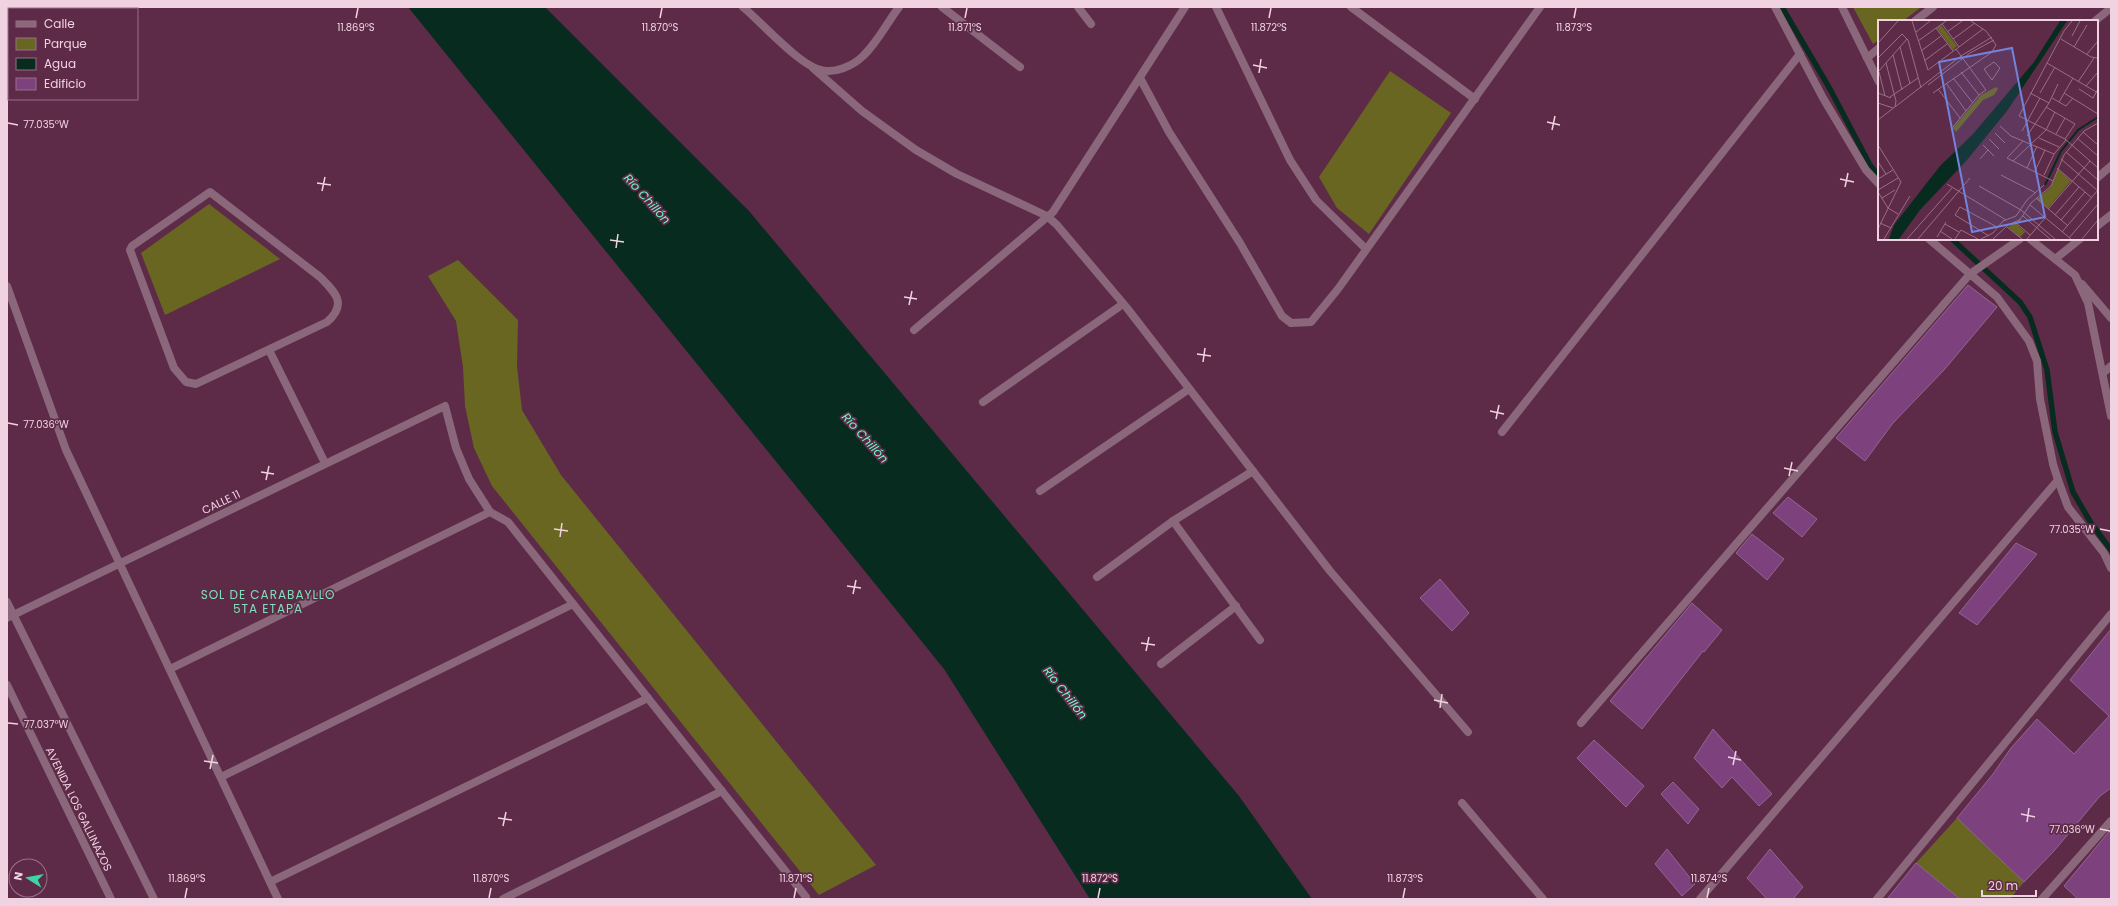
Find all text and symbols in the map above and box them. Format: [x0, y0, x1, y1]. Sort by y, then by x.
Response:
legend [8, 8, 138, 100]
text: Calle [44, 15, 75, 32]
text: 11.869°S [337, 20, 375, 35]
text: 11.870°S [642, 20, 678, 35]
text: 11.871°S [948, 20, 982, 35]
text: 11.872°S [1251, 20, 1287, 35]
text: 11.873°S [1556, 20, 1592, 35]
inset map [1878, 20, 2098, 240]
text: Parque [44, 35, 87, 52]
text: Agua [44, 55, 76, 72]
text: Edificio [44, 75, 86, 92]
text: 77.035°W [23, 117, 69, 132]
water label: Río Chillón [620, 170, 675, 228]
water label: Río Chillón [838, 409, 893, 467]
text: 77.036°W [23, 417, 69, 432]
street label: CALLE 11 [199, 486, 243, 518]
text: 77.035°W [2049, 522, 2095, 537]
district label: SOL DE CARABAYLLO 5TA ETAPA [201, 586, 335, 617]
water label: Río Chillón [1039, 663, 1091, 723]
text: 77.037°W [24, 717, 68, 732]
street label: AVENIDA LOS GALLINAZOS [42, 744, 116, 874]
text: 77.036°W [2049, 822, 2095, 837]
north arrow [8, 858, 48, 898]
text: N [10, 871, 27, 882]
text: 11.869°S [168, 871, 206, 886]
text: 11.870°S [473, 871, 509, 886]
text: 11.871°S [779, 871, 813, 886]
text: 11.872°S [1082, 871, 1118, 886]
text: 11.873°S [1387, 871, 1423, 886]
text: 11.874°S [1691, 871, 1727, 886]
scale bar [1982, 872, 2036, 898]
text: 20 m [1988, 877, 2018, 894]

